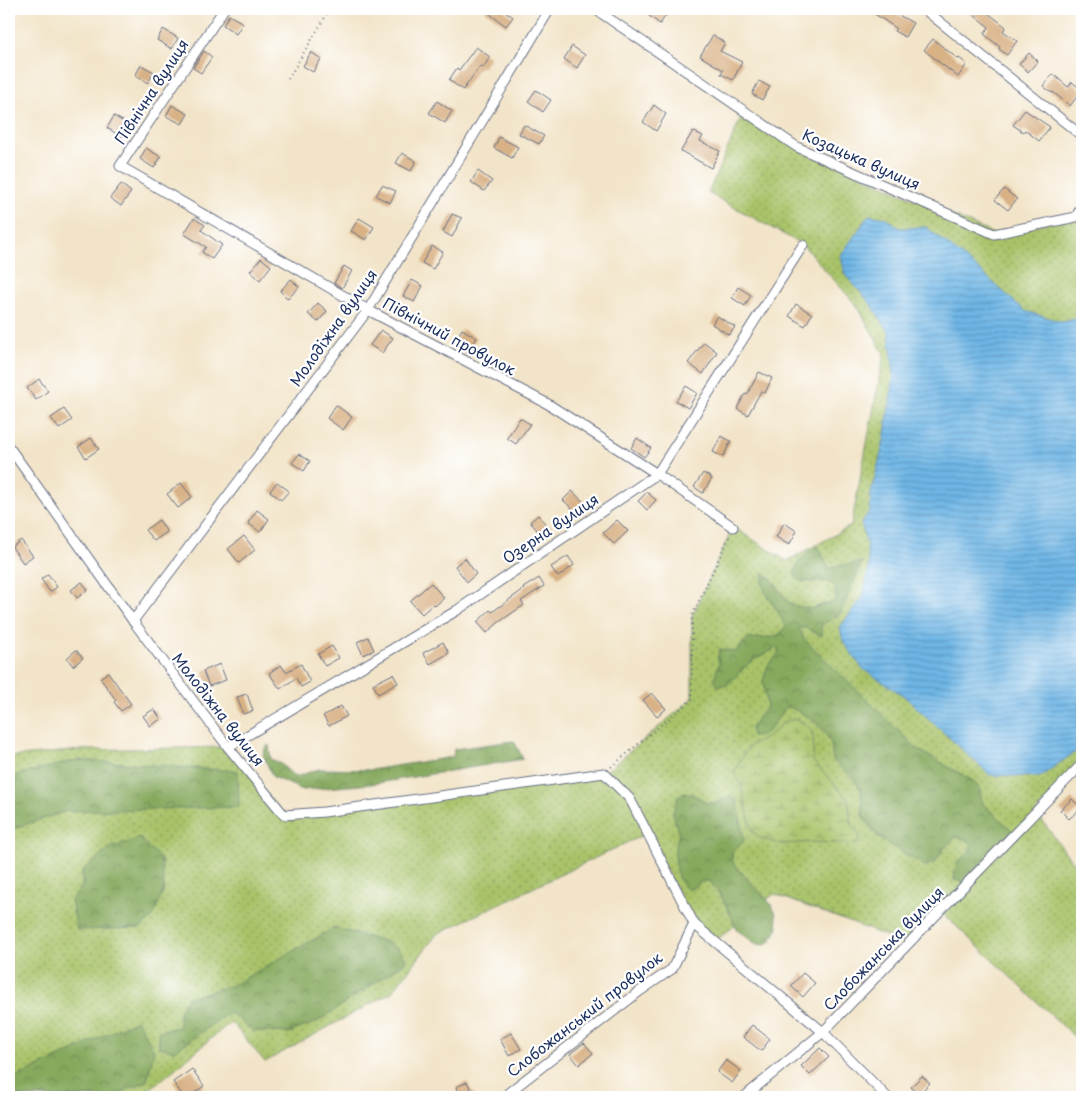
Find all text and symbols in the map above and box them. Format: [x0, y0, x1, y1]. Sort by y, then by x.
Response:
street label: Північна вулиця [108, 34, 193, 148]
street label: Козацька вулиця [799, 122, 924, 195]
street label: Молодіжна вулиця [284, 264, 382, 391]
street label: Північний провулок [379, 291, 520, 380]
street label: Озерна вулиця [497, 487, 603, 569]
street label: Молодіжна вулиця [167, 647, 271, 771]
street label: Слобожанська вулиця [817, 881, 949, 1015]
street label: Слобожанський провулок [501, 946, 667, 1082]

